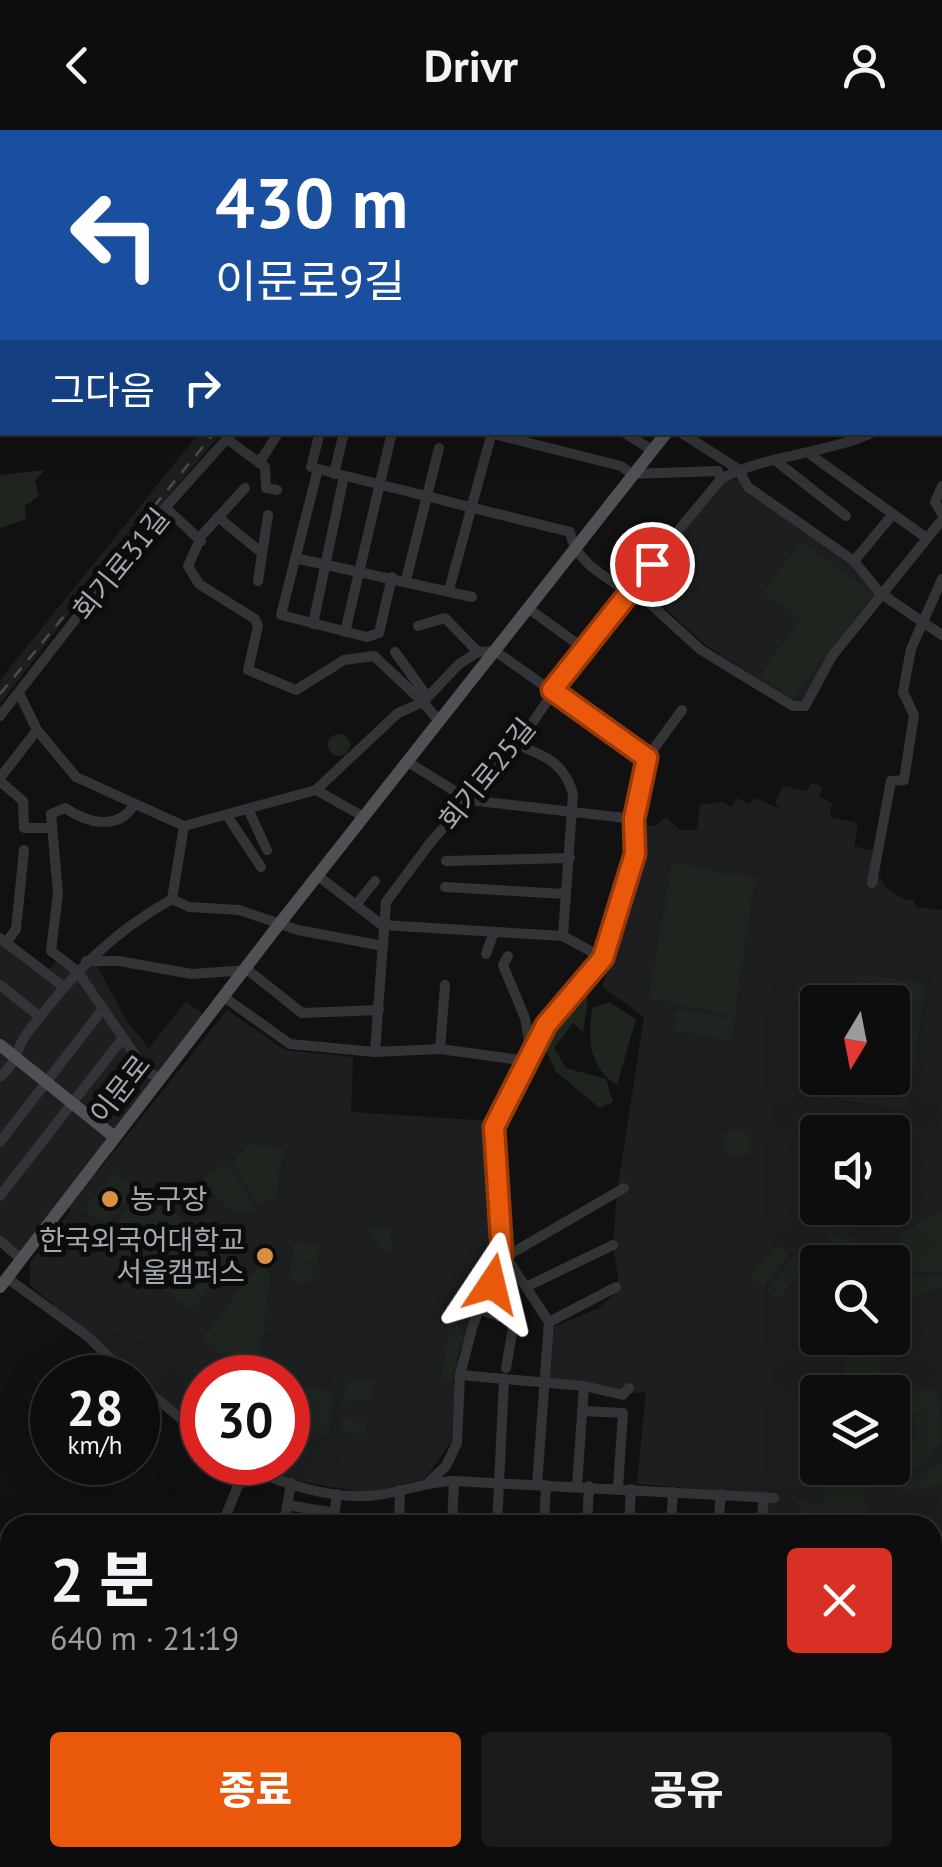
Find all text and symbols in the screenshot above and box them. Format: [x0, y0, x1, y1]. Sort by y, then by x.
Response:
text: Drivr [424, 36, 518, 94]
icon: back [50, 38, 105, 93]
icon: person [837, 38, 892, 93]
text: 430 m [215, 157, 408, 247]
icon: left [50, 170, 180, 300]
text: 이문로9길 [215, 251, 405, 309]
icon: right [175, 360, 230, 415]
text: 그다음 [50, 365, 155, 414]
street label: 회기로31길 [64, 500, 177, 627]
pin [610, 522, 695, 607]
icon: arrive [625, 537, 680, 592]
street label: 회기로25길 [430, 710, 543, 837]
north arrow [800, 985, 910, 1095]
map controls [800, 985, 910, 1485]
street label: 이문로 [81, 1047, 158, 1131]
button: sound [800, 1115, 910, 1225]
place label: 농구장 [130, 1180, 207, 1217]
marker: 농구장 [99, 1188, 121, 1210]
place label: 한국외국어대학교 서울캠퍼스 [39, 1221, 245, 1290]
position arrow [440, 1232, 544, 1336]
marker: 한국외국어대학교 서울캠퍼스 [254, 1245, 276, 1267]
button: search [800, 1245, 910, 1355]
speed limit sign: 30 [180, 1355, 310, 1485]
text: 28 [67, 1375, 123, 1440]
button: layers [800, 1375, 910, 1485]
text: km/h [68, 1429, 122, 1461]
text: 2 분 [50, 1540, 154, 1618]
button: close [787, 1548, 892, 1653]
text: 640 m · 21:19 [50, 1617, 239, 1659]
button: 종료 [50, 1732, 461, 1847]
button: 공유 [481, 1732, 892, 1847]

